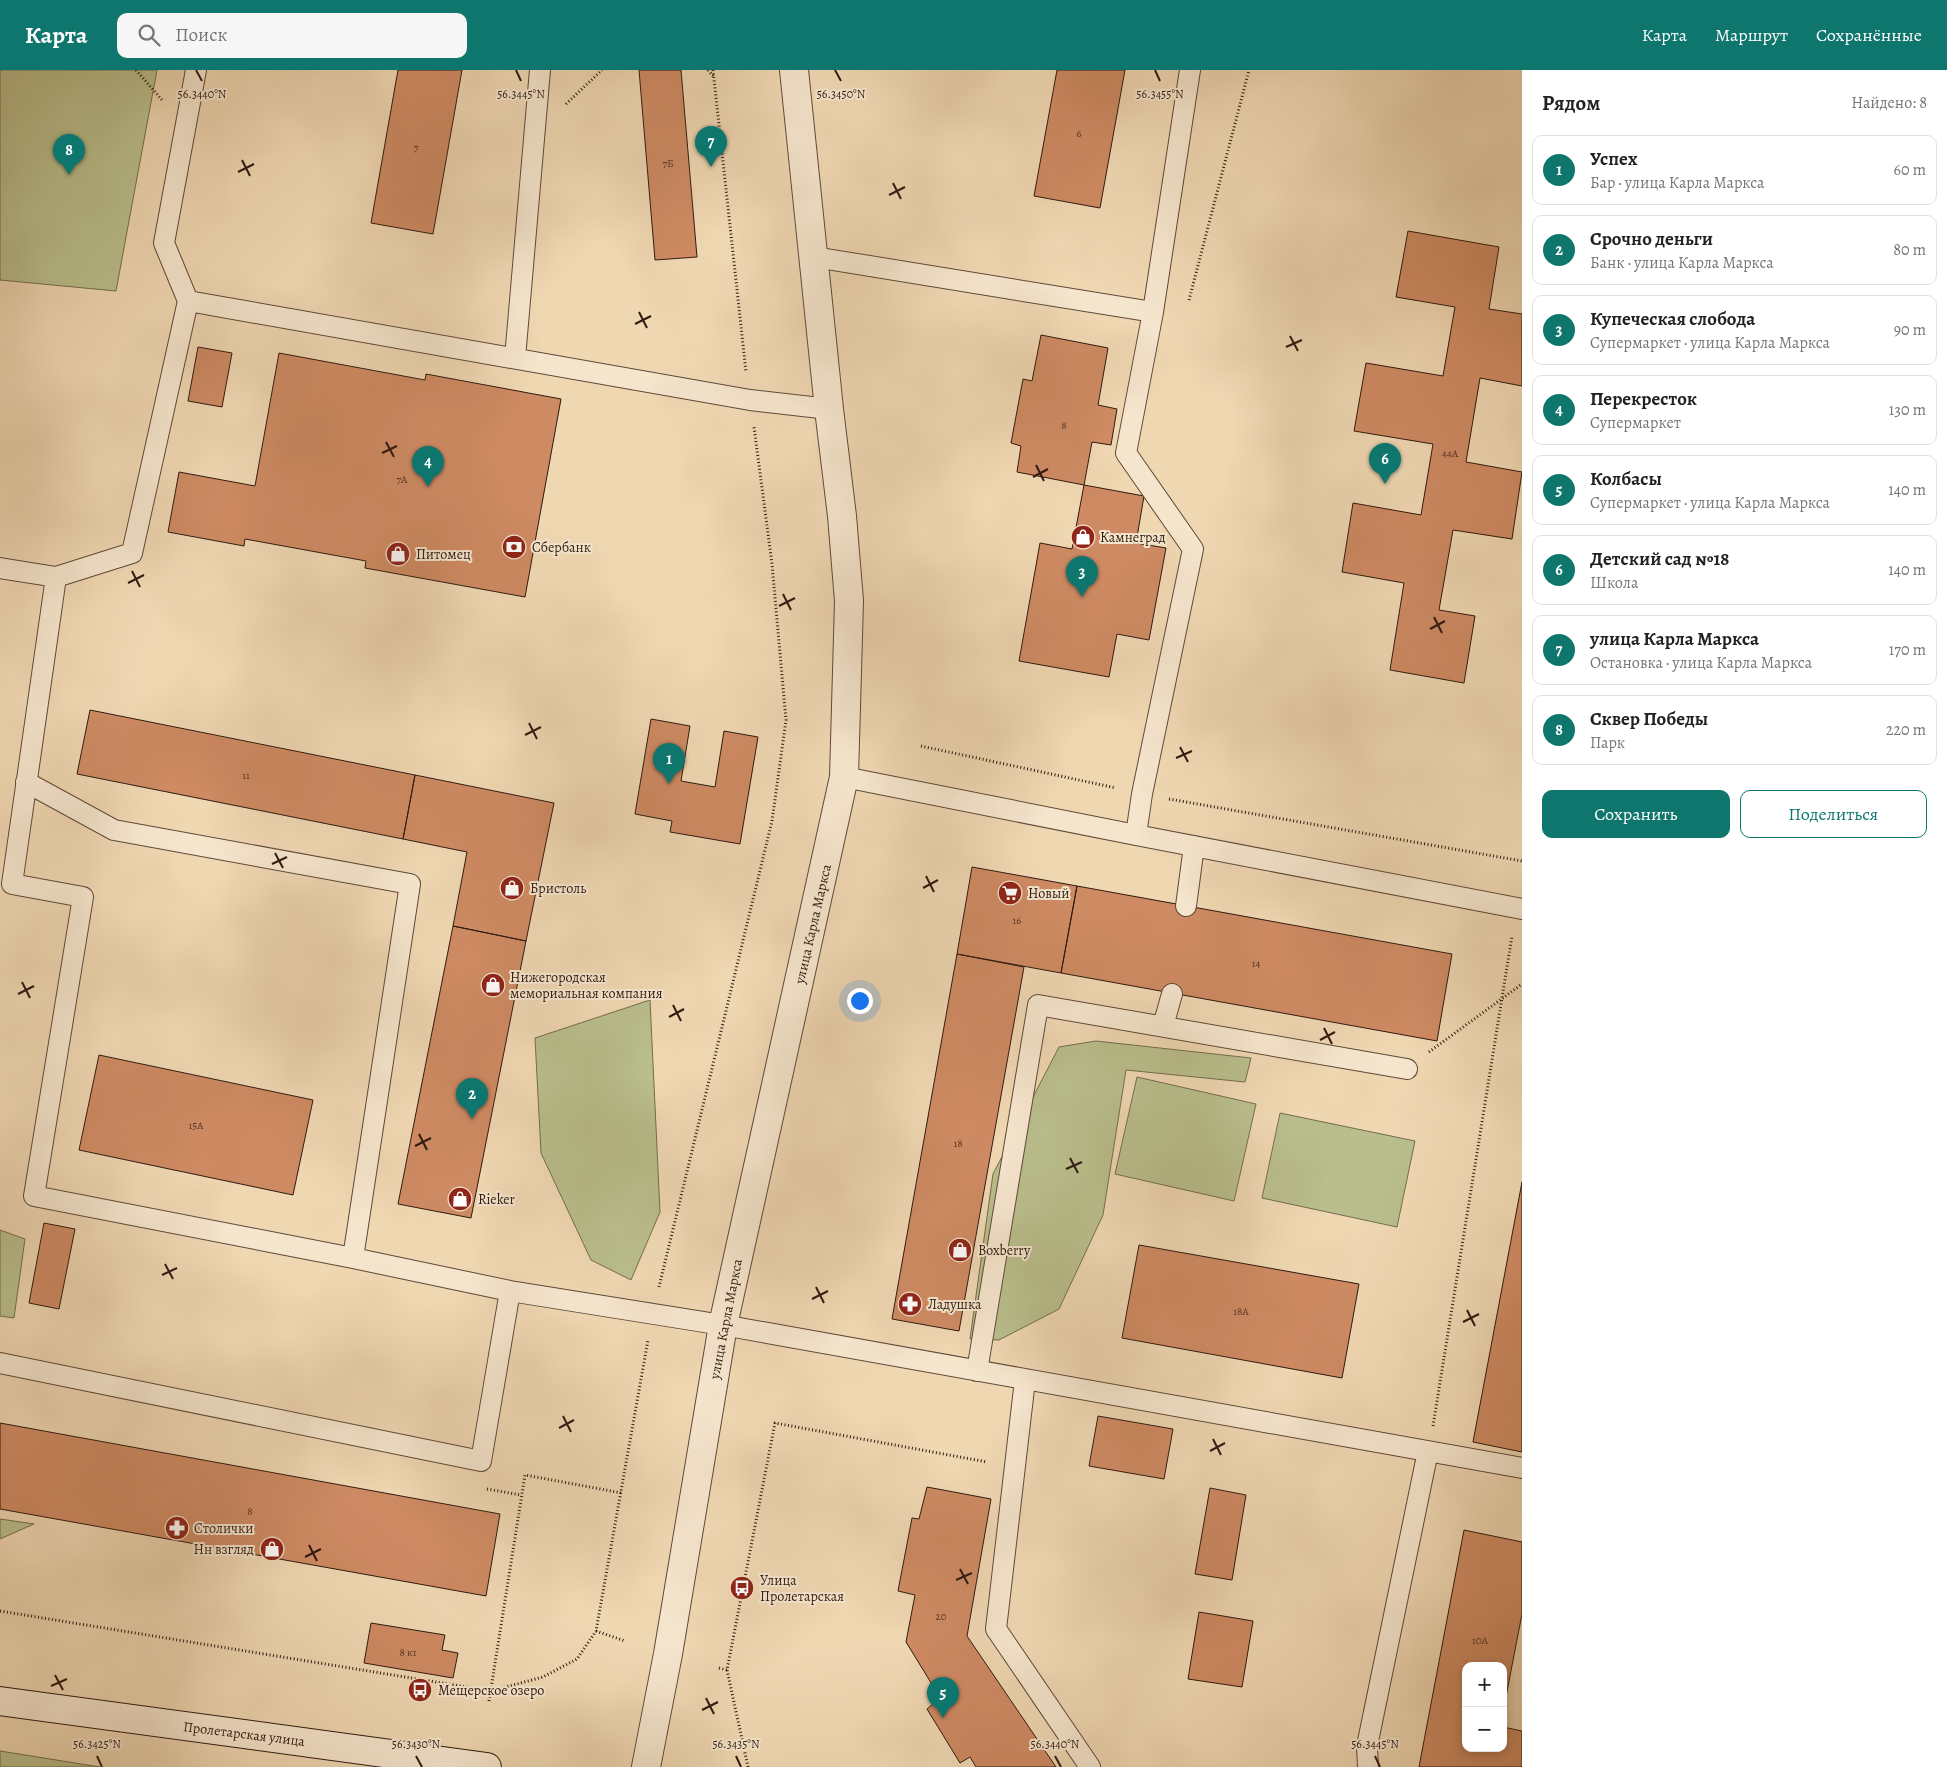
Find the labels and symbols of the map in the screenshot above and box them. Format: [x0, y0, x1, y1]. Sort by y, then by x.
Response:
text: 56.3440°N [178, 86, 227, 102]
text: 56.3445°N [497, 86, 545, 102]
text: 56.3450°N [817, 86, 866, 102]
text: 56.3455°N [1136, 86, 1184, 102]
pin: 7 [695, 126, 727, 167]
house number: 6 [1076, 126, 1082, 141]
pin: 8 [53, 134, 85, 175]
house number: 7 [414, 140, 419, 155]
house number: 7Б [662, 156, 674, 171]
house number: 8 [1061, 418, 1067, 433]
pin: 6 [1369, 443, 1401, 484]
pin: 4 [412, 446, 444, 487]
house number: 44А [1442, 446, 1459, 461]
house number: 7А [396, 472, 408, 487]
shop icon: Камнеград [1070, 524, 1096, 550]
place label: Камнеград [1100, 528, 1166, 547]
bank icon: Сбербанк [501, 534, 527, 560]
place label: Сбербанк [532, 538, 591, 557]
shop icon: Питомец [385, 541, 411, 567]
place label: Питомец [416, 545, 471, 564]
pin: 3 [1066, 556, 1098, 597]
pin: 1 [653, 743, 685, 784]
house number: 11 [242, 768, 250, 783]
street label: улица Карла Маркса [790, 862, 836, 987]
shop icon: Бристоль [499, 875, 525, 901]
place label: Бристоль [530, 879, 586, 898]
supermarket icon: Новый [997, 880, 1023, 906]
place label: Новый [1028, 884, 1070, 903]
house number: 16 [1013, 913, 1021, 928]
house number: 14 [1252, 956, 1260, 971]
place label: Нижегородская мемориальная компания [510, 968, 663, 1003]
shop icon: Нижегородская мемориальная компания [480, 972, 506, 998]
your location [847, 988, 873, 1014]
pin: 2 [456, 1078, 488, 1119]
house number: 15А [189, 1118, 204, 1133]
house number: 18 [953, 1136, 963, 1151]
shop icon: Rieker [447, 1186, 473, 1212]
place label: Rieker [478, 1190, 516, 1209]
shop icon: Boxberry [947, 1237, 973, 1263]
place label: Boxberry [978, 1241, 1031, 1260]
street label: улица Карла Маркса [705, 1257, 747, 1382]
pharmacy icon: Ладушка [897, 1291, 923, 1317]
place label: Ладушка [928, 1295, 982, 1314]
house number: 18А [1233, 1304, 1249, 1319]
house number: 8 [247, 1504, 253, 1519]
pharmacy icon: Столички [164, 1515, 190, 1541]
place label: Столички [194, 1519, 253, 1538]
shop icon: Нн взгляд [259, 1536, 285, 1562]
place label: Нн взгляд [194, 1540, 254, 1559]
place label: Улица Пролетарская [760, 1571, 844, 1606]
bus stop icon: Улица Пролетарская [729, 1575, 755, 1601]
house number: 20 [935, 1609, 947, 1624]
house number: 10А [1472, 1633, 1489, 1648]
house number: 8 к1 [400, 1645, 417, 1660]
bus stop icon: Мещерское озеро [407, 1677, 433, 1703]
pin: 5 [927, 1677, 959, 1718]
place label: Мещерское озеро [438, 1681, 544, 1700]
street label: Пролетарская улица [182, 1717, 307, 1751]
text: 56.3425°N [73, 1736, 121, 1752]
text: 56.3430°N [392, 1736, 441, 1752]
text: 56.3435°N [712, 1736, 760, 1752]
text: 56.3440°N [1031, 1736, 1080, 1752]
text: 56.3445°N [1351, 1736, 1399, 1752]

